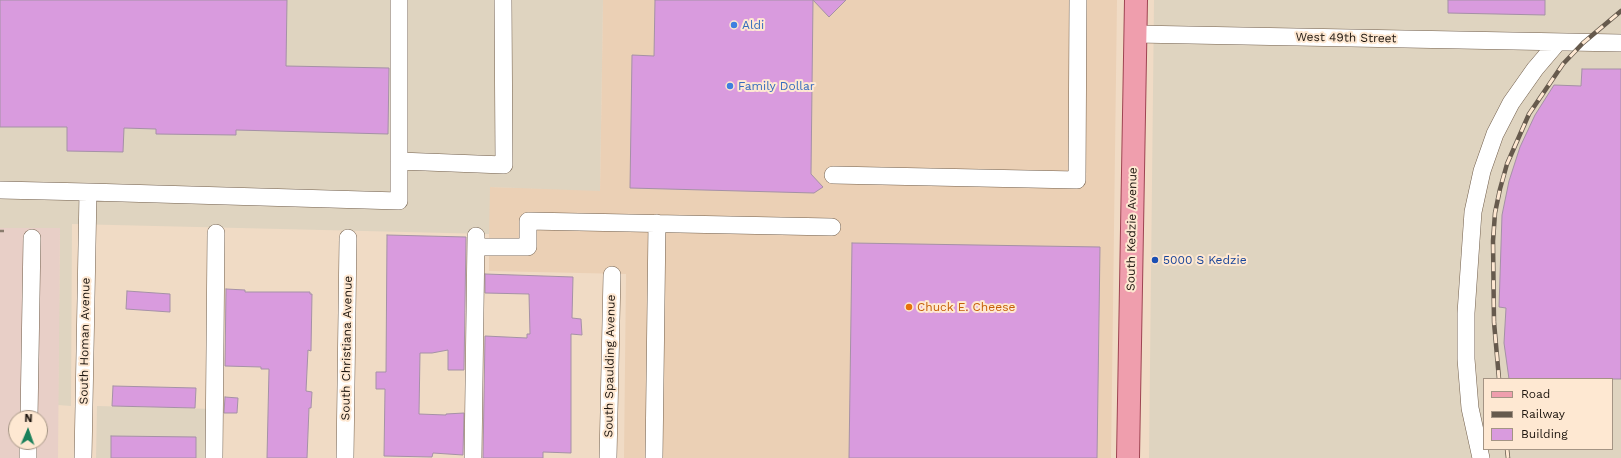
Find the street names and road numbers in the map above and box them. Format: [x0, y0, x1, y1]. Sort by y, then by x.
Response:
street label: West 49th Street [1295, 30, 1397, 46]
street label: South Kedzie Avenue [1124, 167, 1140, 291]
street label: South Christiana Avenue [339, 276, 355, 420]
street label: South Homan Avenue [77, 277, 93, 405]
street label: South Spaulding Avenue [602, 294, 618, 438]

